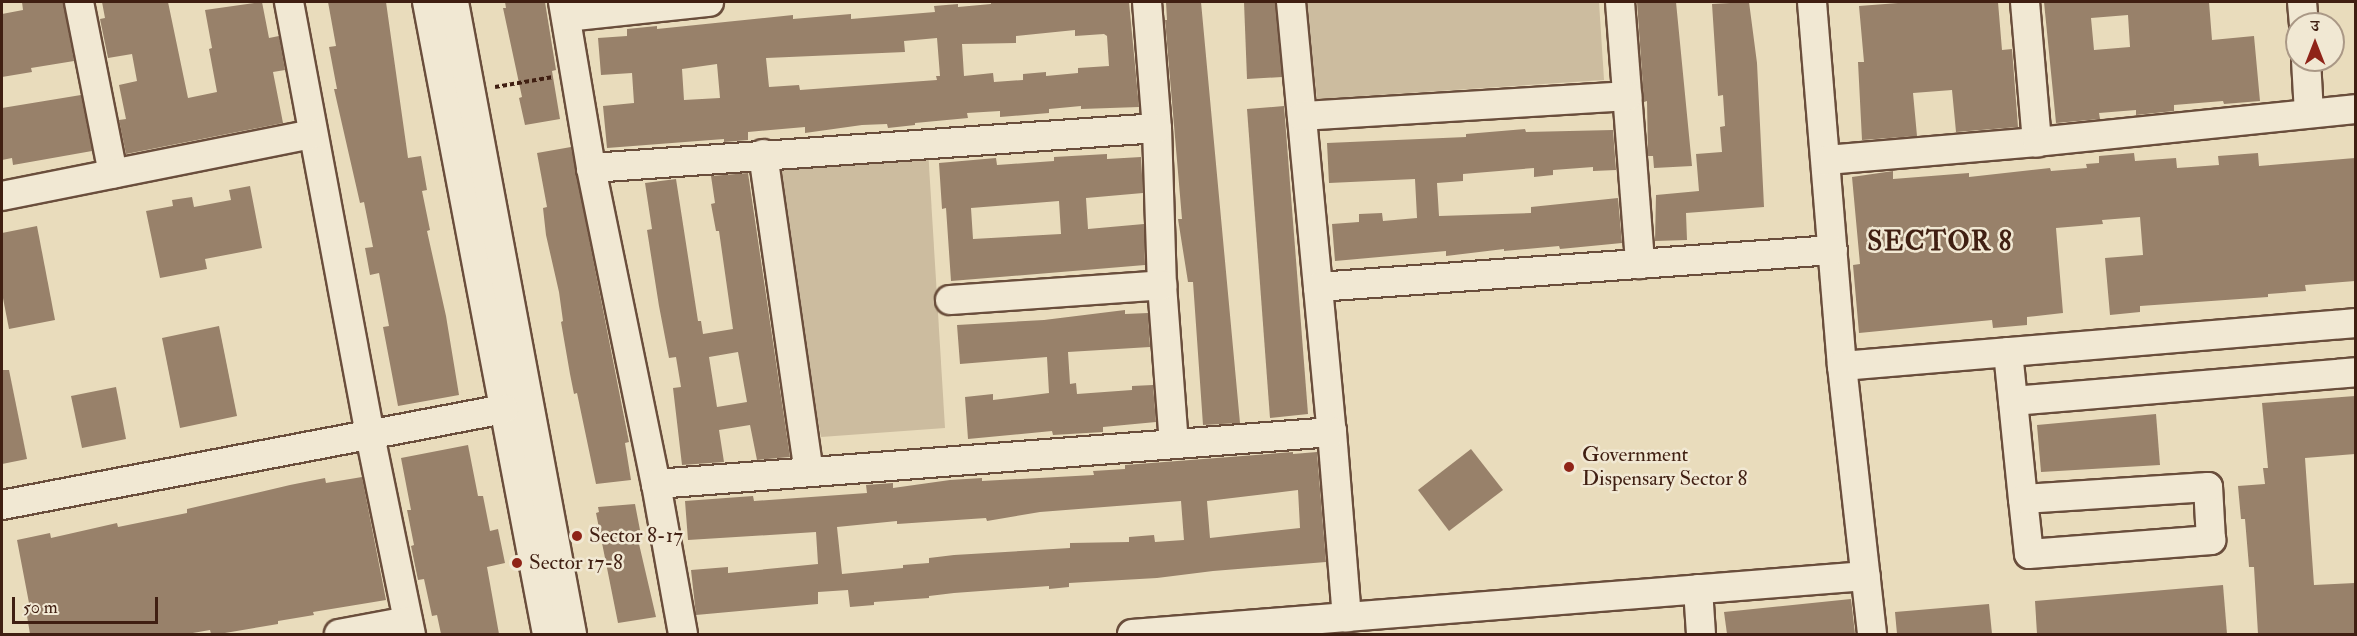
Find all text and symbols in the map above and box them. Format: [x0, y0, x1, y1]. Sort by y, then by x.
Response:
north arrow [2285, 12, 2345, 72]
text: उ [2311, 16, 2319, 36]
district label: SECTOR 8 [1867, 226, 2013, 258]
place label: Government Dispensary Sector 8 [1582, 442, 1747, 492]
marker: Government Dispensary Sector 8 [1560, 458, 1578, 476]
place label: Sector 8-17 [589, 523, 683, 549]
marker: Sector 8-17 [570, 529, 584, 543]
place label: Sector 17-8 [529, 550, 623, 576]
marker: Sector 17-8 [510, 556, 524, 570]
scale bar [15, 585, 160, 623]
text: 50 m [23, 596, 58, 619]

